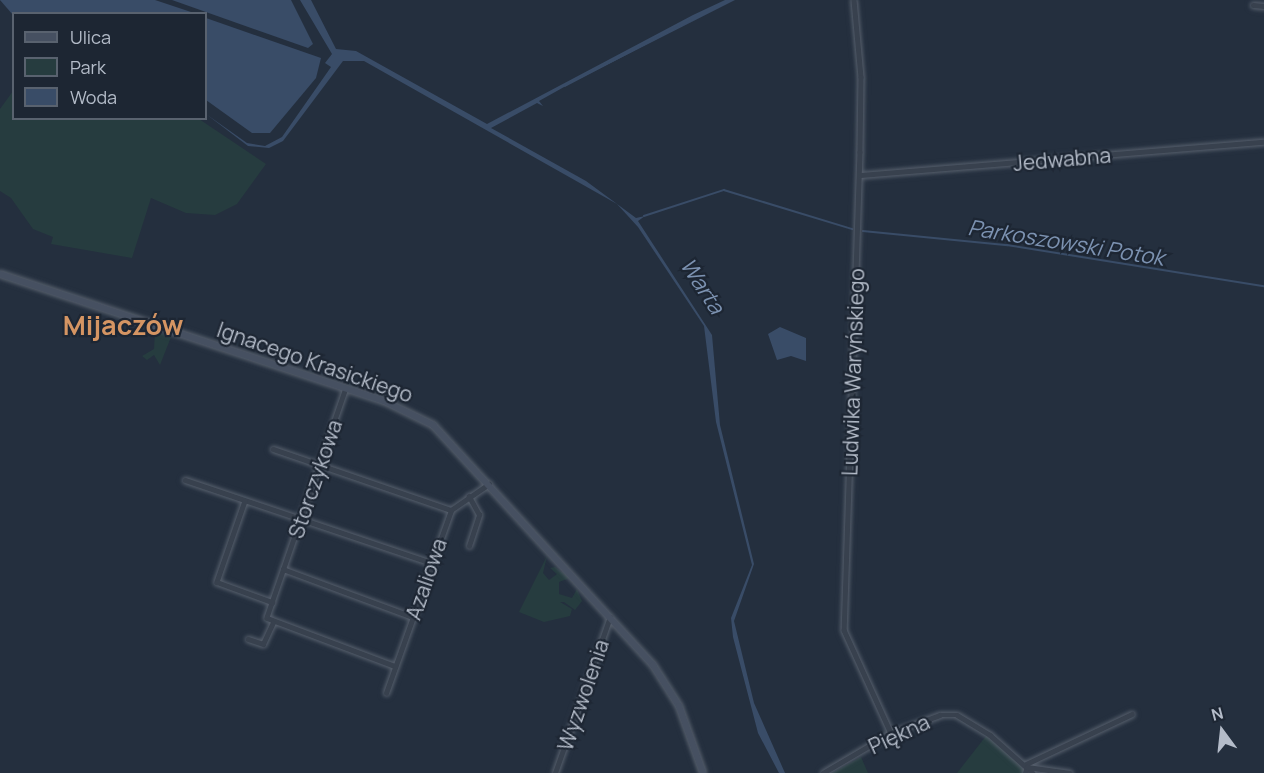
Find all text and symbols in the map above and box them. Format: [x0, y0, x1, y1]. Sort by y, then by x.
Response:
legend [12, 12, 207, 120]
text: Ulica [70, 25, 111, 49]
text: Park [70, 55, 106, 79]
text: Woda [70, 85, 117, 109]
street label: Jedwabna [1012, 142, 1112, 176]
water label: Parkoszowski Potok [966, 214, 1166, 272]
water label: Warta [674, 253, 730, 319]
street label: Ludwika Waryńskiego [837, 268, 869, 476]
district label: Mijaczów [63, 309, 183, 341]
street label: Ignacego Krasickiego [214, 317, 416, 407]
street label: Storczykowa [283, 416, 347, 542]
street label: Azaliowa [400, 535, 452, 623]
street label: Wyzwolenia [552, 636, 614, 754]
north arrow [1192, 701, 1252, 761]
text: N [1209, 701, 1226, 726]
street label: Piękna [864, 709, 934, 759]

